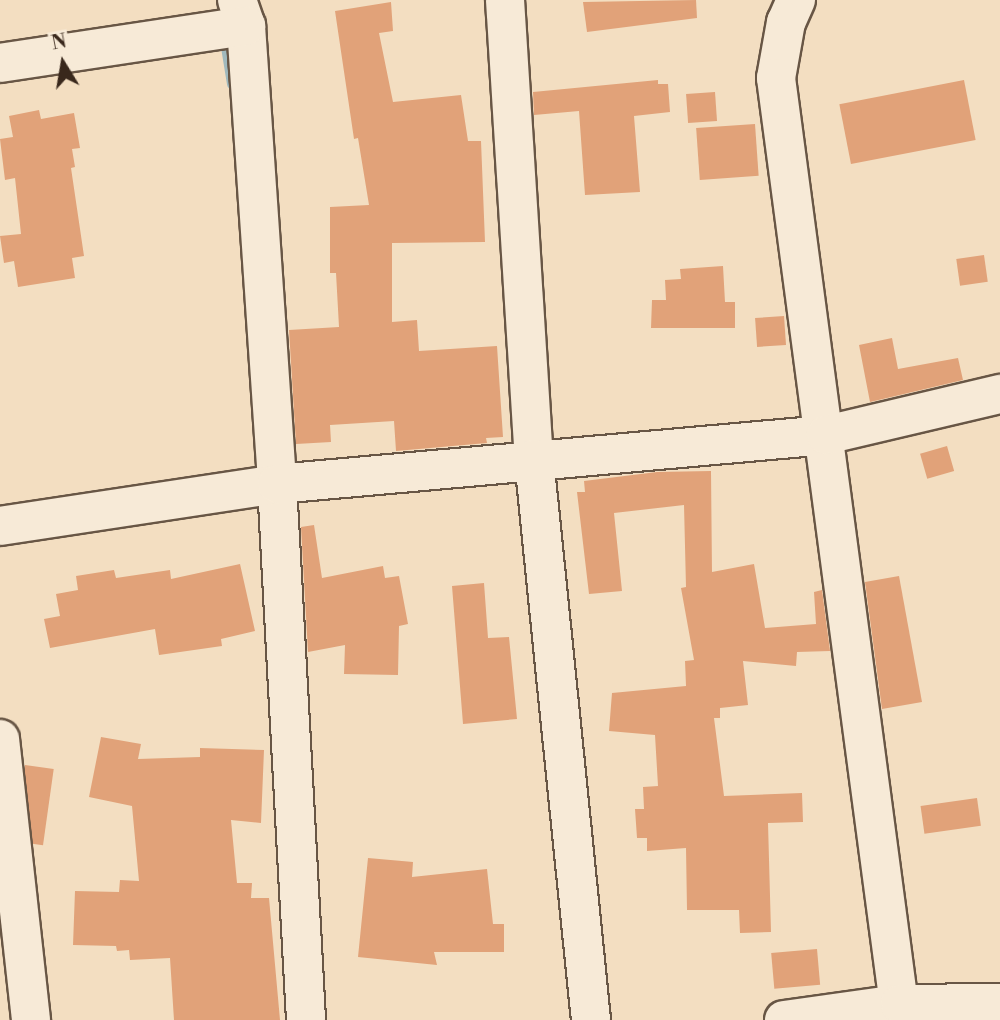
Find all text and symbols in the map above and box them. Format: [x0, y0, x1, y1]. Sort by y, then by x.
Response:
north arrow [28, 28, 98, 98]
text: N [49, 29, 69, 56]

